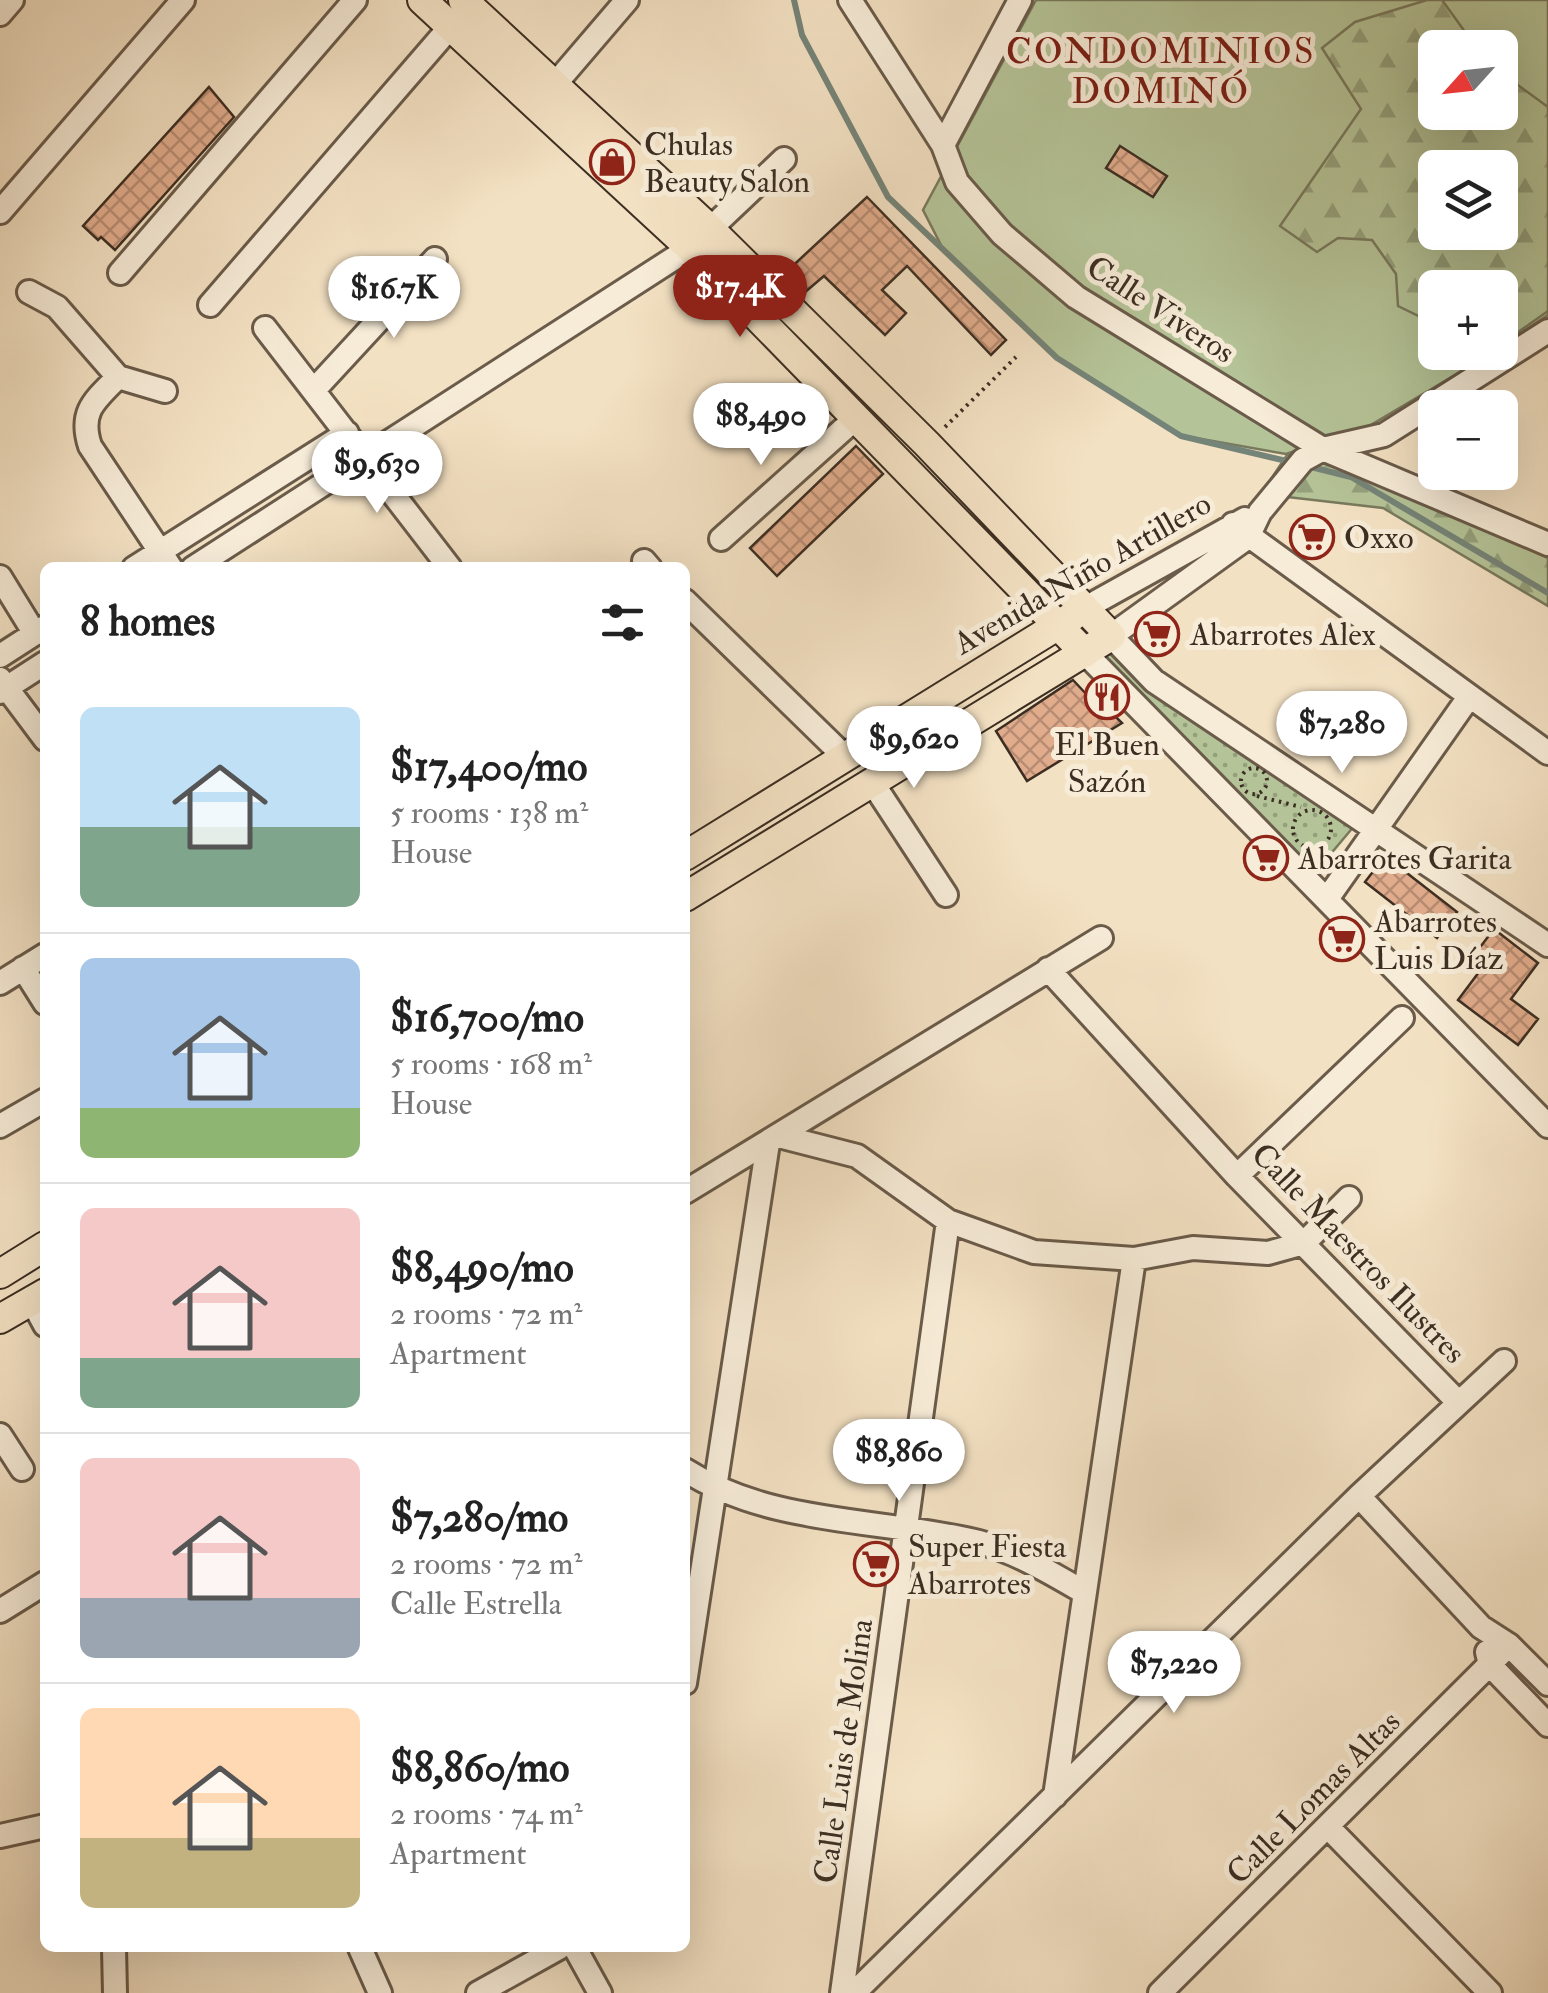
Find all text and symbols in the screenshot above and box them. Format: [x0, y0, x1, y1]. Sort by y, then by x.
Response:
district label: CONDOMINIOS DOMINÓ [1006, 30, 1316, 114]
north arrow [1418, 30, 1518, 130]
map controls [1418, 30, 1518, 490]
place label: Chulas Beauty Salon [644, 125, 810, 202]
shop icon: Chulas Beauty Salon [589, 139, 635, 185]
button: layers [1418, 150, 1518, 250]
street label: Calle Viveros [1079, 247, 1242, 373]
pin: $17.4K [659, 255, 821, 340]
pin: $16.7K [313, 256, 475, 341]
text: $17.4K [695, 267, 785, 307]
text: $16.7K [350, 268, 438, 308]
button: + [1418, 270, 1518, 370]
pin: $8,490 [680, 383, 842, 468]
button: − [1418, 390, 1518, 490]
text: $8,490 [715, 395, 807, 435]
pin: $9,630 [296, 431, 458, 516]
text: $9,630 [334, 443, 420, 483]
street label: Avenida Niño Artillero [946, 484, 1218, 664]
supermarket icon: Oxxo [1289, 514, 1335, 560]
place label: Oxxo [1344, 518, 1414, 558]
icon: filters [595, 595, 650, 650]
text: 8 homes [80, 596, 215, 648]
supermarket icon: Abarrotes Alex [1134, 611, 1180, 657]
place label: Abarrotes Alex [1189, 615, 1376, 655]
restaurant icon: El Buen Sazón [1084, 674, 1130, 720]
pin: $7,280 [1261, 691, 1423, 776]
text: $7,280 [1298, 703, 1386, 743]
pin: $9,620 [833, 706, 995, 791]
text: $9,620 [869, 718, 959, 758]
place label: El Buen Sazón [1054, 725, 1160, 802]
text: $17,400/mo [390, 741, 587, 793]
icon: home [160, 747, 280, 867]
text: 5 rooms · 138 m² [390, 793, 588, 833]
text: House [390, 833, 472, 873]
supermarket icon: Abarrotes Garita [1243, 835, 1289, 881]
place label: Abarrotes Garita [1297, 839, 1512, 879]
place label: Abarrotes Luis Díaz [1373, 902, 1503, 979]
supermarket icon: Abarrotes Luis Díaz [1319, 916, 1365, 962]
text: $16,700/mo [390, 992, 584, 1044]
icon: home [160, 998, 280, 1118]
text: 5 rooms · 168 m² [390, 1044, 592, 1084]
text: House [390, 1084, 472, 1124]
street label: Calle Maestros Ilustres [1243, 1135, 1474, 1372]
text: $8,490/mo [390, 1242, 574, 1294]
icon: home [160, 1248, 280, 1368]
text: 2 rooms · 72 m² [390, 1294, 583, 1334]
text: Apartment [390, 1334, 527, 1374]
pin: $8,860 [818, 1419, 980, 1504]
text: $8,860 [855, 1431, 943, 1471]
text: $7,280/mo [390, 1492, 568, 1544]
icon: home [160, 1498, 280, 1618]
place label: Super Fiesta Abarrotes [907, 1527, 1067, 1604]
supermarket icon: Super Fiesta Abarrotes [853, 1541, 899, 1587]
text: 2 rooms · 72 m² [390, 1544, 583, 1584]
text: Calle Estrella [390, 1584, 562, 1624]
street label: Calle Luis de Molina [806, 1615, 882, 1886]
pin: $7,220 [1093, 1631, 1255, 1716]
text: $7,220 [1130, 1643, 1218, 1683]
street label: Calle Lomas Altas [1218, 1702, 1409, 1893]
text: $8,860/mo [390, 1742, 569, 1794]
icon: home [160, 1748, 280, 1868]
text: 2 rooms · 74 m² [390, 1794, 583, 1834]
text: Apartment [390, 1834, 527, 1874]

